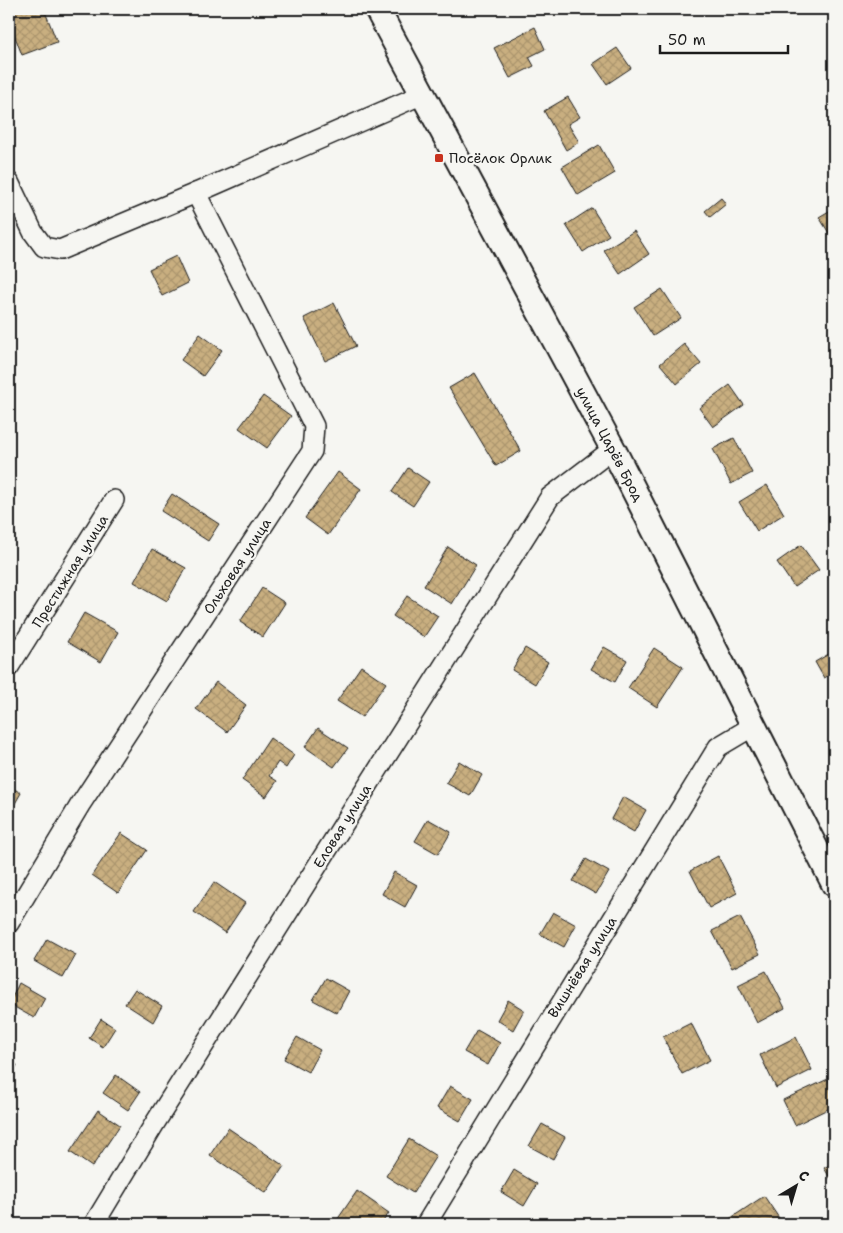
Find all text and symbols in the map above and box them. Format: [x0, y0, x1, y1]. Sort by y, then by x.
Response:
scale bar [660, 22, 788, 54]
text: 50 m [668, 30, 706, 50]
place label: Посёлок Орлик [449, 149, 553, 167]
marker: Посёлок Орлик [433, 152, 445, 164]
street label: улица Царёв Брод [572, 384, 648, 505]
street label: Престижная улица [28, 511, 112, 631]
street label: Ольховая улица [199, 514, 275, 617]
street label: Еловая улица [309, 780, 375, 871]
street label: Вишнёвая улица [544, 913, 621, 1021]
north arrow [770, 1160, 820, 1210]
text: С [795, 1166, 813, 1185]

